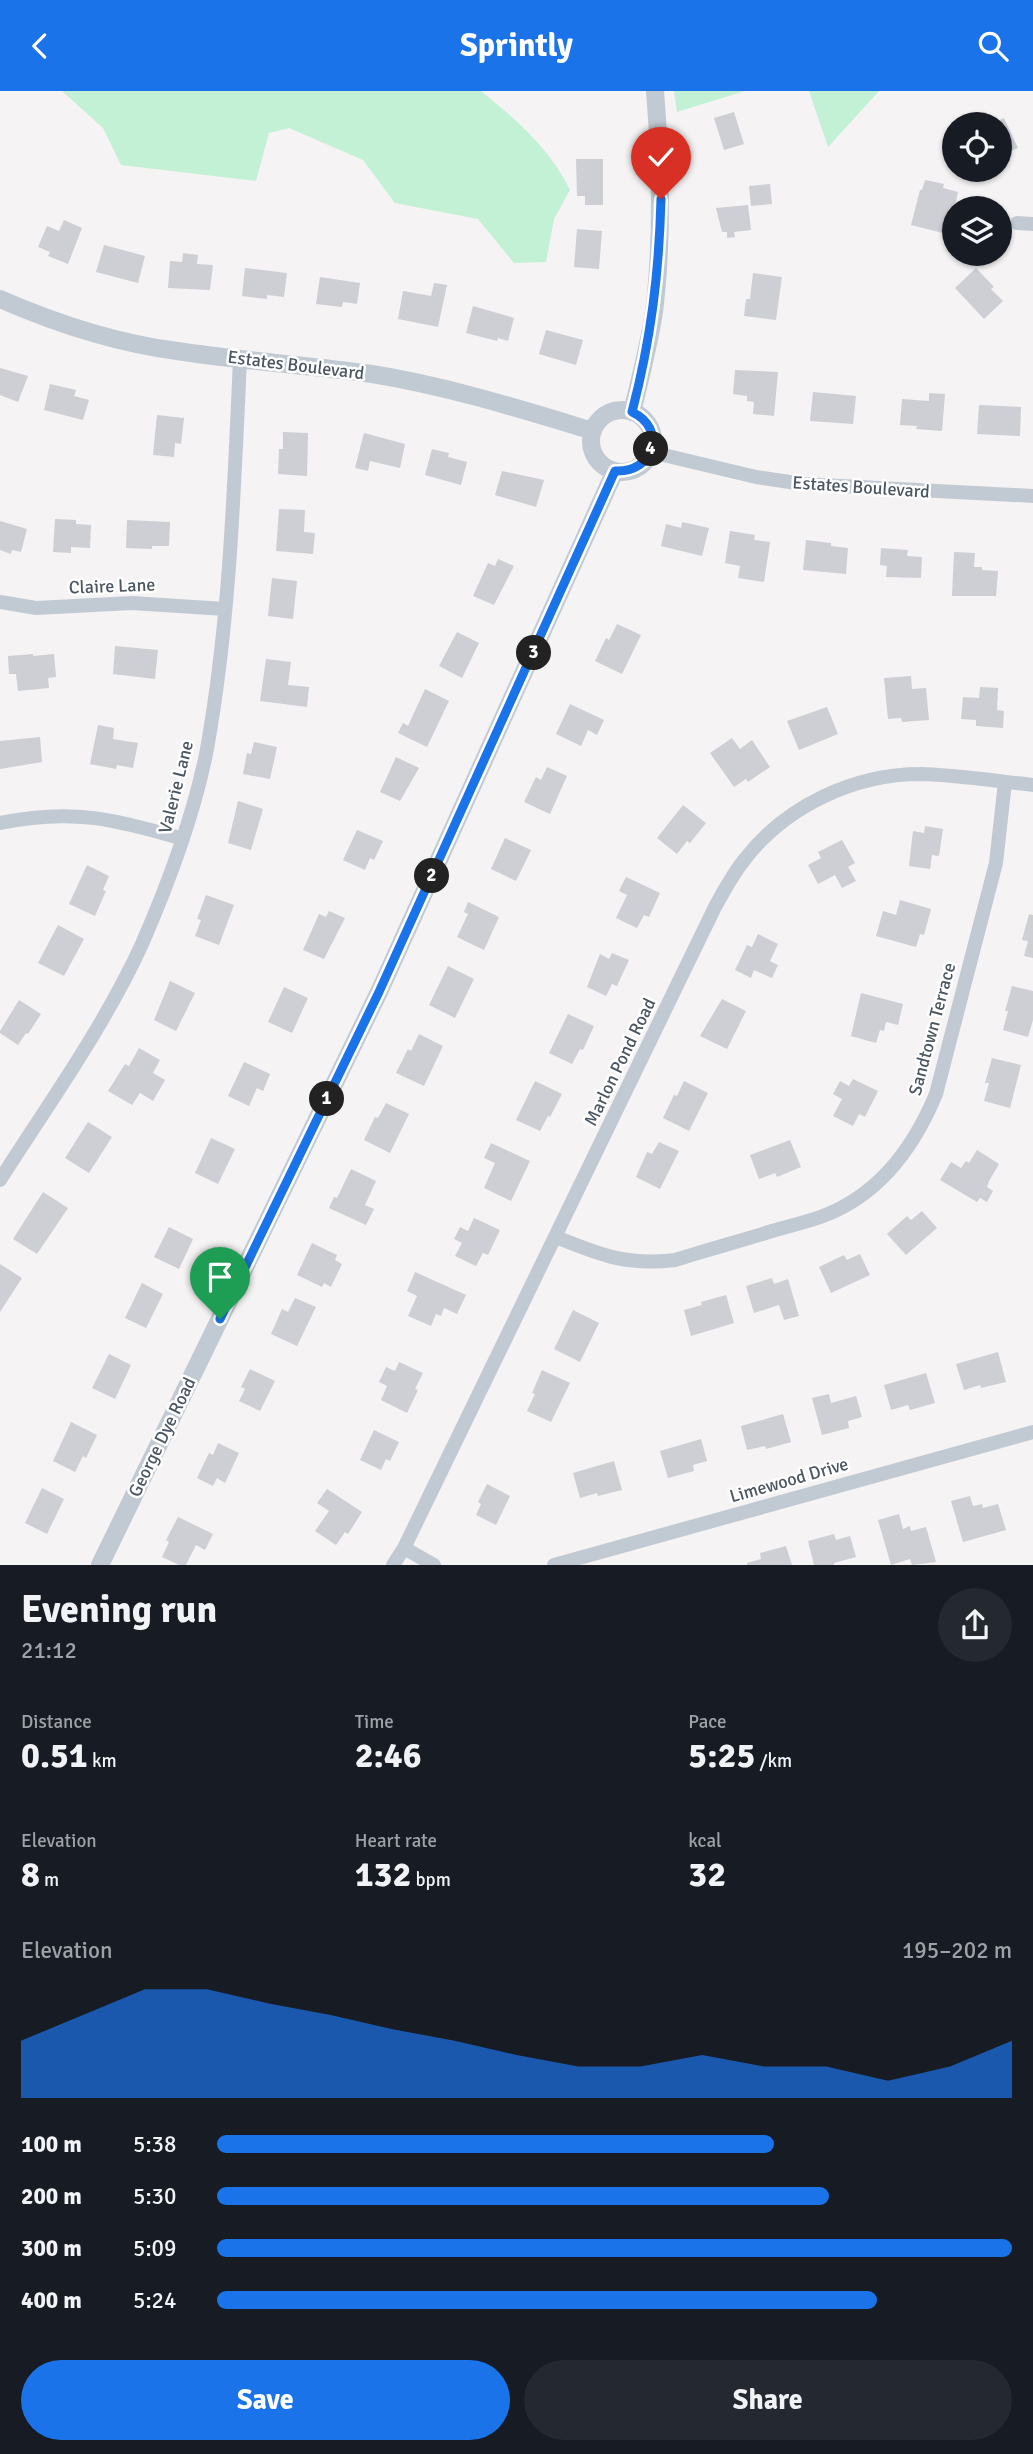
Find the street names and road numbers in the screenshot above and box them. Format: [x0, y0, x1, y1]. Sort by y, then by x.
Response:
street label: Estates Boulevard [226, 346, 366, 384]
street label: Estates Boulevard [792, 471, 930, 503]
street label: Claire Lane [68, 573, 156, 599]
street label: Valerie Lane [154, 738, 198, 836]
street label: Sandtown Terrace [904, 960, 960, 1098]
street label: Marlon Pond Road [580, 995, 660, 1129]
street label: George Dye Road [124, 1374, 200, 1500]
street label: Limewood Drive [727, 1453, 851, 1507]

